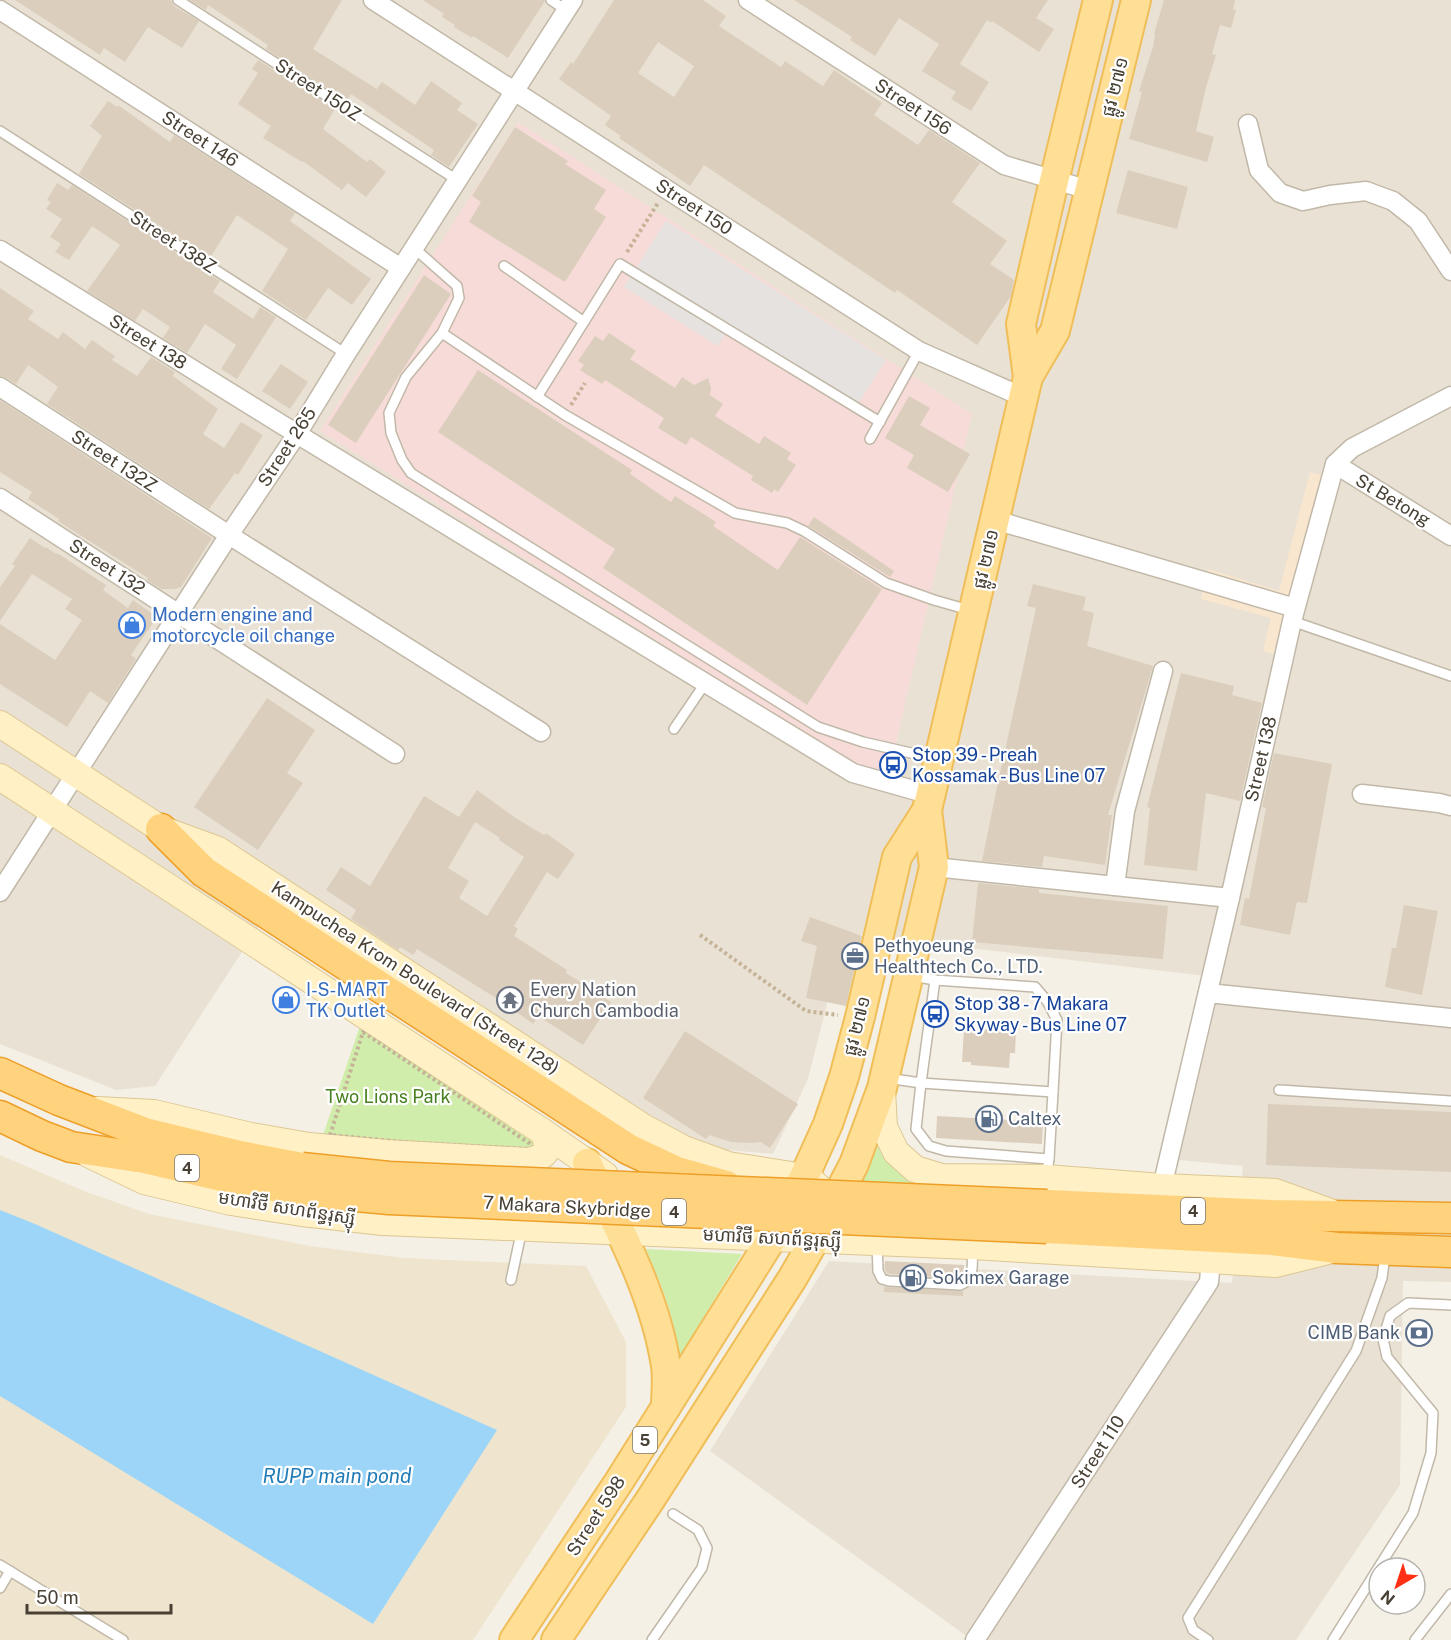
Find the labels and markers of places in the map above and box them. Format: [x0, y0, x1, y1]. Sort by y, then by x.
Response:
place label: Modern engine and motorcycle oil change [152, 604, 335, 646]
shop icon: Modern engine and motorcycle oil change [117, 610, 147, 640]
place label: Stop 39 - Preah Kossamak - Bus Line 07 [912, 744, 1105, 786]
bus stop icon: Stop 39 - Preah Kossamak - Bus Line 07 [878, 750, 908, 780]
place label: Pethyoeung Healthtech Co., LTD. [874, 935, 1043, 977]
office icon: Pethyoeung Healthtech Co., LTD. [840, 941, 870, 971]
place label: I-S-MART TK Outlet [306, 979, 388, 1021]
place label: Every Nation Church Cambodia [530, 979, 679, 1021]
shop icon: I-S-MART TK Outlet [271, 985, 301, 1015]
temple icon: Every Nation Church Cambodia [495, 985, 525, 1015]
place label: Stop 38 - 7 Makara Skyway - Bus Line 07 [954, 993, 1127, 1035]
bus stop icon: Stop 38 - 7 Makara Skyway - Bus Line 07 [920, 999, 950, 1029]
fuel station icon: Caltex [974, 1104, 1004, 1134]
place label: Caltex [1008, 1108, 1061, 1129]
fuel station icon: Sokimex Garage [898, 1263, 928, 1293]
place label: Sokimex Garage [932, 1267, 1070, 1288]
bank icon: CIMB Bank [1404, 1318, 1434, 1348]
place label: CIMB Bank [1308, 1322, 1400, 1343]

